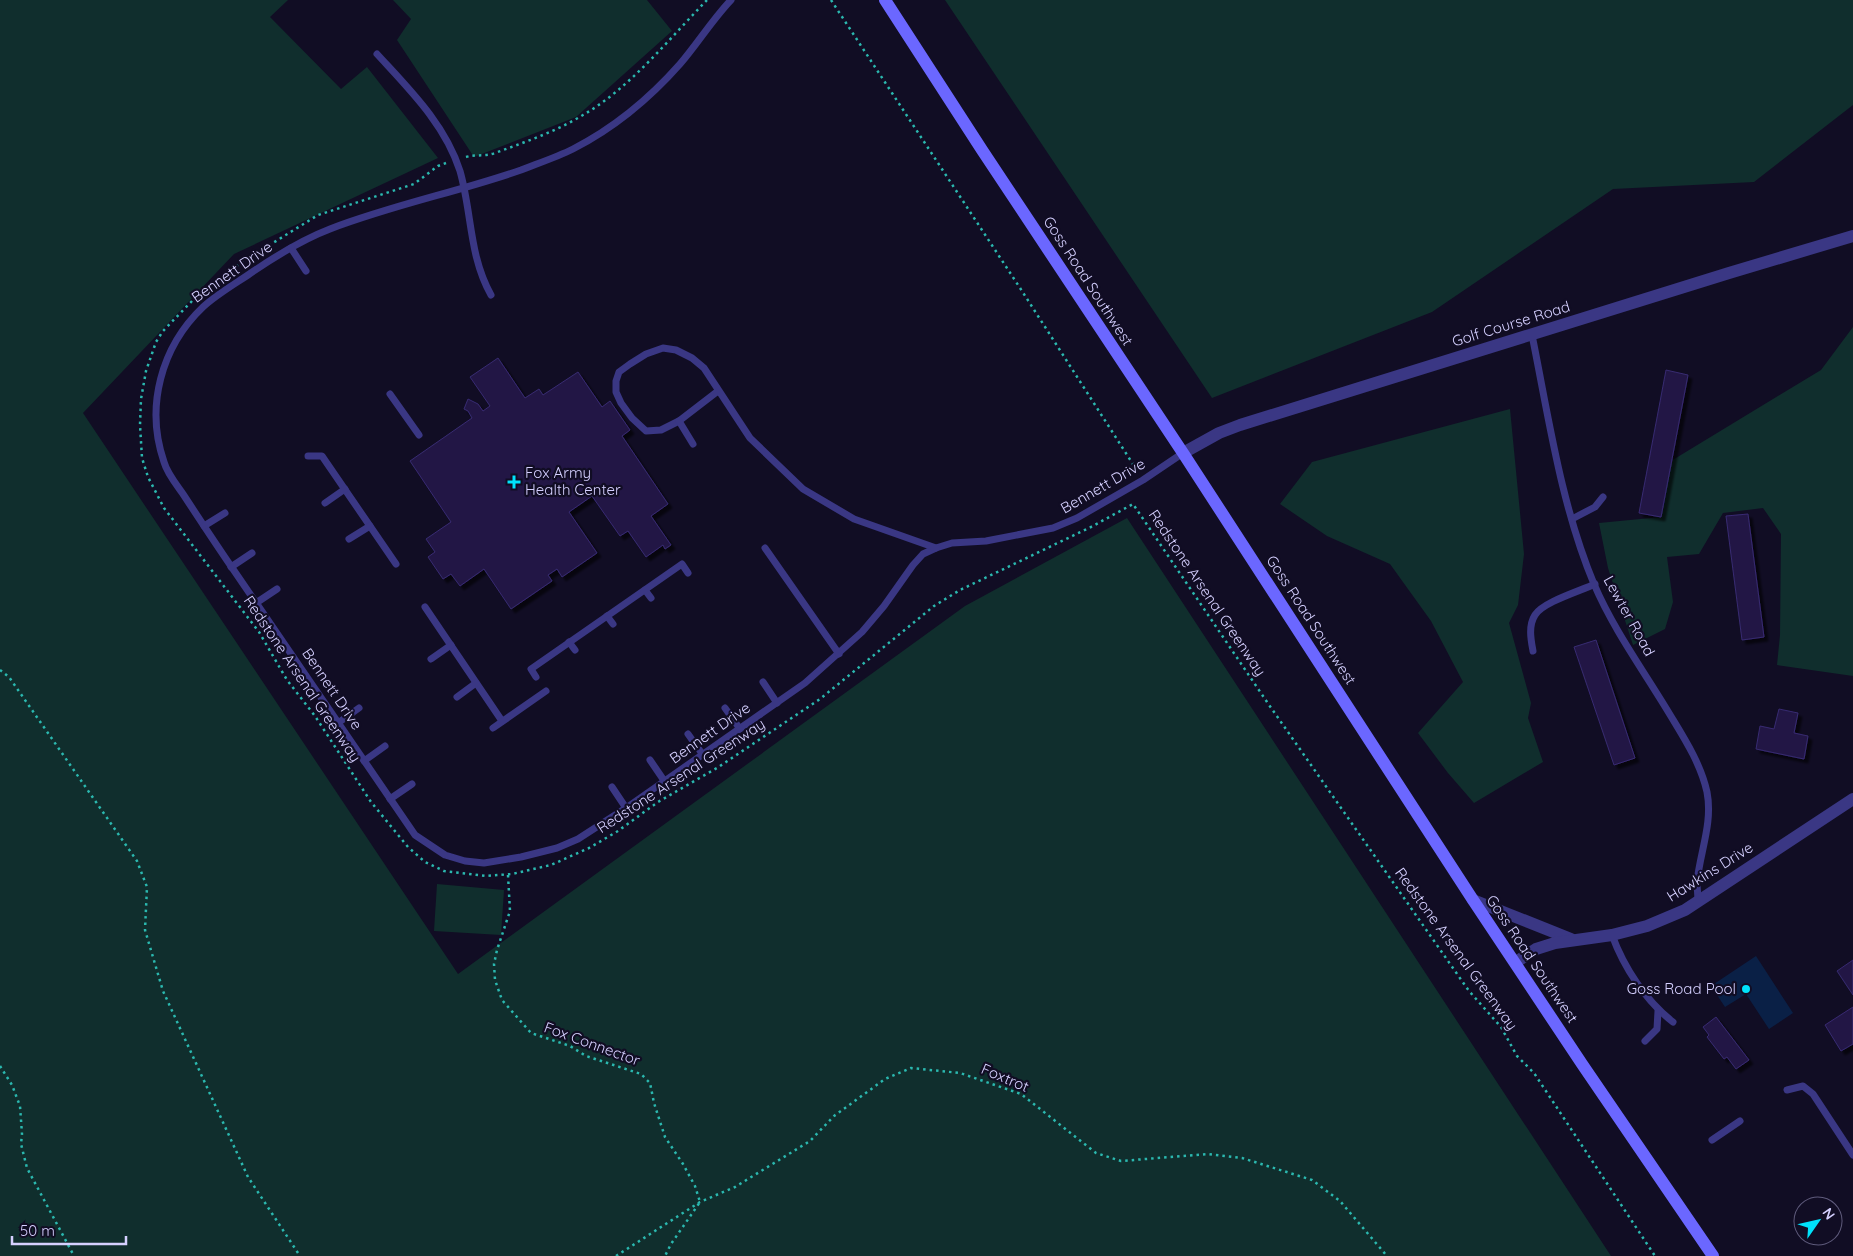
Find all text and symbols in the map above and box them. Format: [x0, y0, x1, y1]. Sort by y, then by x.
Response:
street label: Goss Road Southwest [1039, 212, 1137, 349]
street label: Bennett Drive [188, 237, 276, 306]
street label: Golf Course Road [1450, 297, 1572, 351]
street label: Bennett Drive [1057, 454, 1148, 517]
place label: Fox Army Health Center [525, 463, 621, 499]
marker: Fox Army Health Center [507, 475, 521, 489]
street label: Redstone Arsenal Greenway [1145, 506, 1270, 680]
street label: Goss Road Southwest [1262, 551, 1360, 688]
street label: Lewter Road [1600, 572, 1659, 659]
street label: Redstone Arsenal Greenway [240, 592, 365, 766]
street label: Bennett Drive [298, 644, 367, 733]
street label: Bennett Drive [666, 698, 754, 767]
street label: Redstone Arsenal Greenway [593, 714, 768, 837]
street label: Hawkins Drive [1663, 837, 1756, 906]
street label: Redstone Arsenal Greenway [1391, 864, 1522, 1034]
street label: Goss Road Southwest [1482, 891, 1582, 1026]
place label: Goss Road Pool [1627, 979, 1736, 998]
marker: Goss Road Pool [1740, 983, 1752, 995]
street label: Fox Connector [542, 1017, 643, 1070]
street label: Foxtrot [979, 1059, 1032, 1096]
north arrow [1793, 1196, 1843, 1246]
text: N [1818, 1204, 1839, 1223]
scale bar [12, 1214, 126, 1246]
text: 50 m [20, 1221, 55, 1240]

